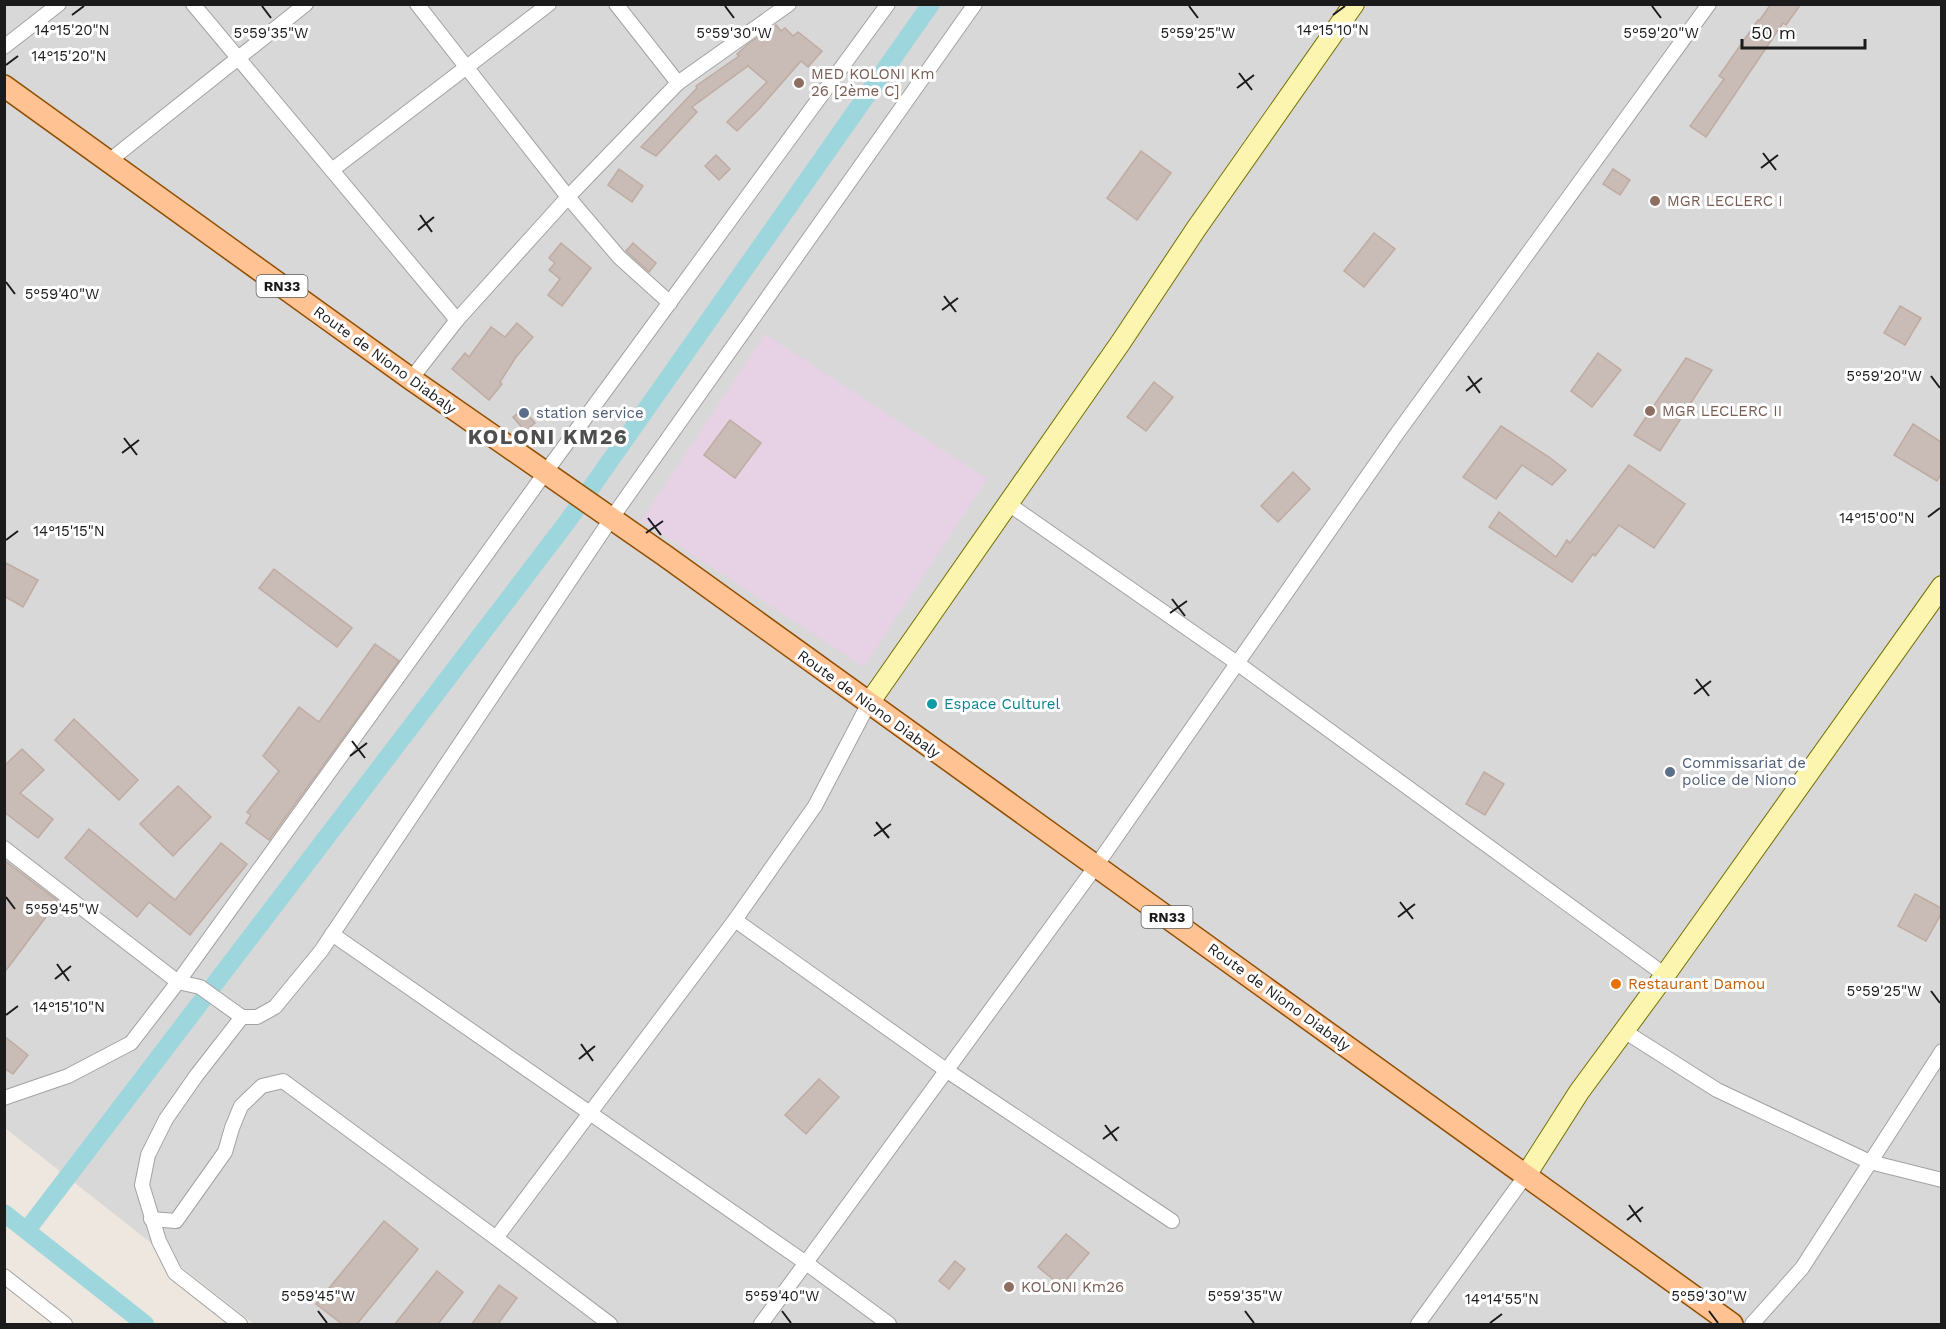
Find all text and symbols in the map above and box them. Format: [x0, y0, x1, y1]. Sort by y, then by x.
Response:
scale bar [1742, 12, 1865, 50]
text: 14°15'20"N [34, 21, 110, 39]
text: 14°15'10"N [1297, 21, 1369, 39]
text: 50 m [1751, 22, 1796, 43]
text: 5°59'35"W [233, 24, 309, 42]
text: 5°59'30"W [696, 24, 772, 42]
text: 5°59'25"W [1160, 24, 1236, 42]
text: 5°59'20"W [1623, 24, 1699, 42]
text: 14°15'20"N [31, 47, 107, 65]
place label: MED KOLONI Km 26 [2ème C] [811, 65, 934, 100]
marker: MED KOLONI Km 26 [2ème C] [792, 76, 806, 90]
place label: MGR LECLERC I [1667, 192, 1783, 210]
marker: MGR LECLERC I [1648, 194, 1662, 208]
road number: RN33 [256, 275, 308, 297]
text: 5°59'40"W [25, 285, 99, 303]
street label: Route de Niono Diabaly [310, 302, 460, 418]
text: 5°59'20"W [1846, 367, 1922, 385]
place label: MGR LECLERC II [1662, 402, 1782, 420]
place label: station service [536, 404, 644, 422]
marker: MGR LECLERC II [1643, 404, 1657, 418]
marker: station service [517, 406, 531, 420]
district label: KOLONI KM26 [468, 424, 628, 449]
text: 14°15'00"N [1839, 509, 1915, 527]
text: 14°15'15"N [33, 522, 105, 540]
street label: Route de Niono Diabaly [794, 646, 944, 762]
place label: Espace Culturel [944, 695, 1060, 713]
marker: Espace Culturel [925, 697, 939, 711]
place label: Commissariat de police de Niono [1682, 754, 1806, 789]
marker: Commissariat de police de Niono [1663, 765, 1677, 779]
text: 5°59'45"W [25, 900, 99, 918]
road number: RN33 [1142, 906, 1192, 928]
street label: Route de Niono Diabaly [1204, 939, 1354, 1055]
place label: Restaurant Damou [1628, 975, 1765, 993]
marker: Restaurant Damou [1609, 977, 1623, 991]
text: 5°59'25"W [1846, 982, 1922, 1000]
text: 14°15'10"N [33, 998, 105, 1016]
place label: KOLONI Km26 [1021, 1278, 1124, 1296]
marker: KOLONI Km26 [1002, 1280, 1016, 1294]
text: 5°59'45"W [281, 1287, 355, 1305]
text: 5°59'40"W [745, 1287, 819, 1305]
text: 5°59'35"W [1207, 1287, 1283, 1305]
text: 5°59'30"W [1671, 1287, 1747, 1305]
text: 14°14'55"N [1465, 1290, 1539, 1308]

